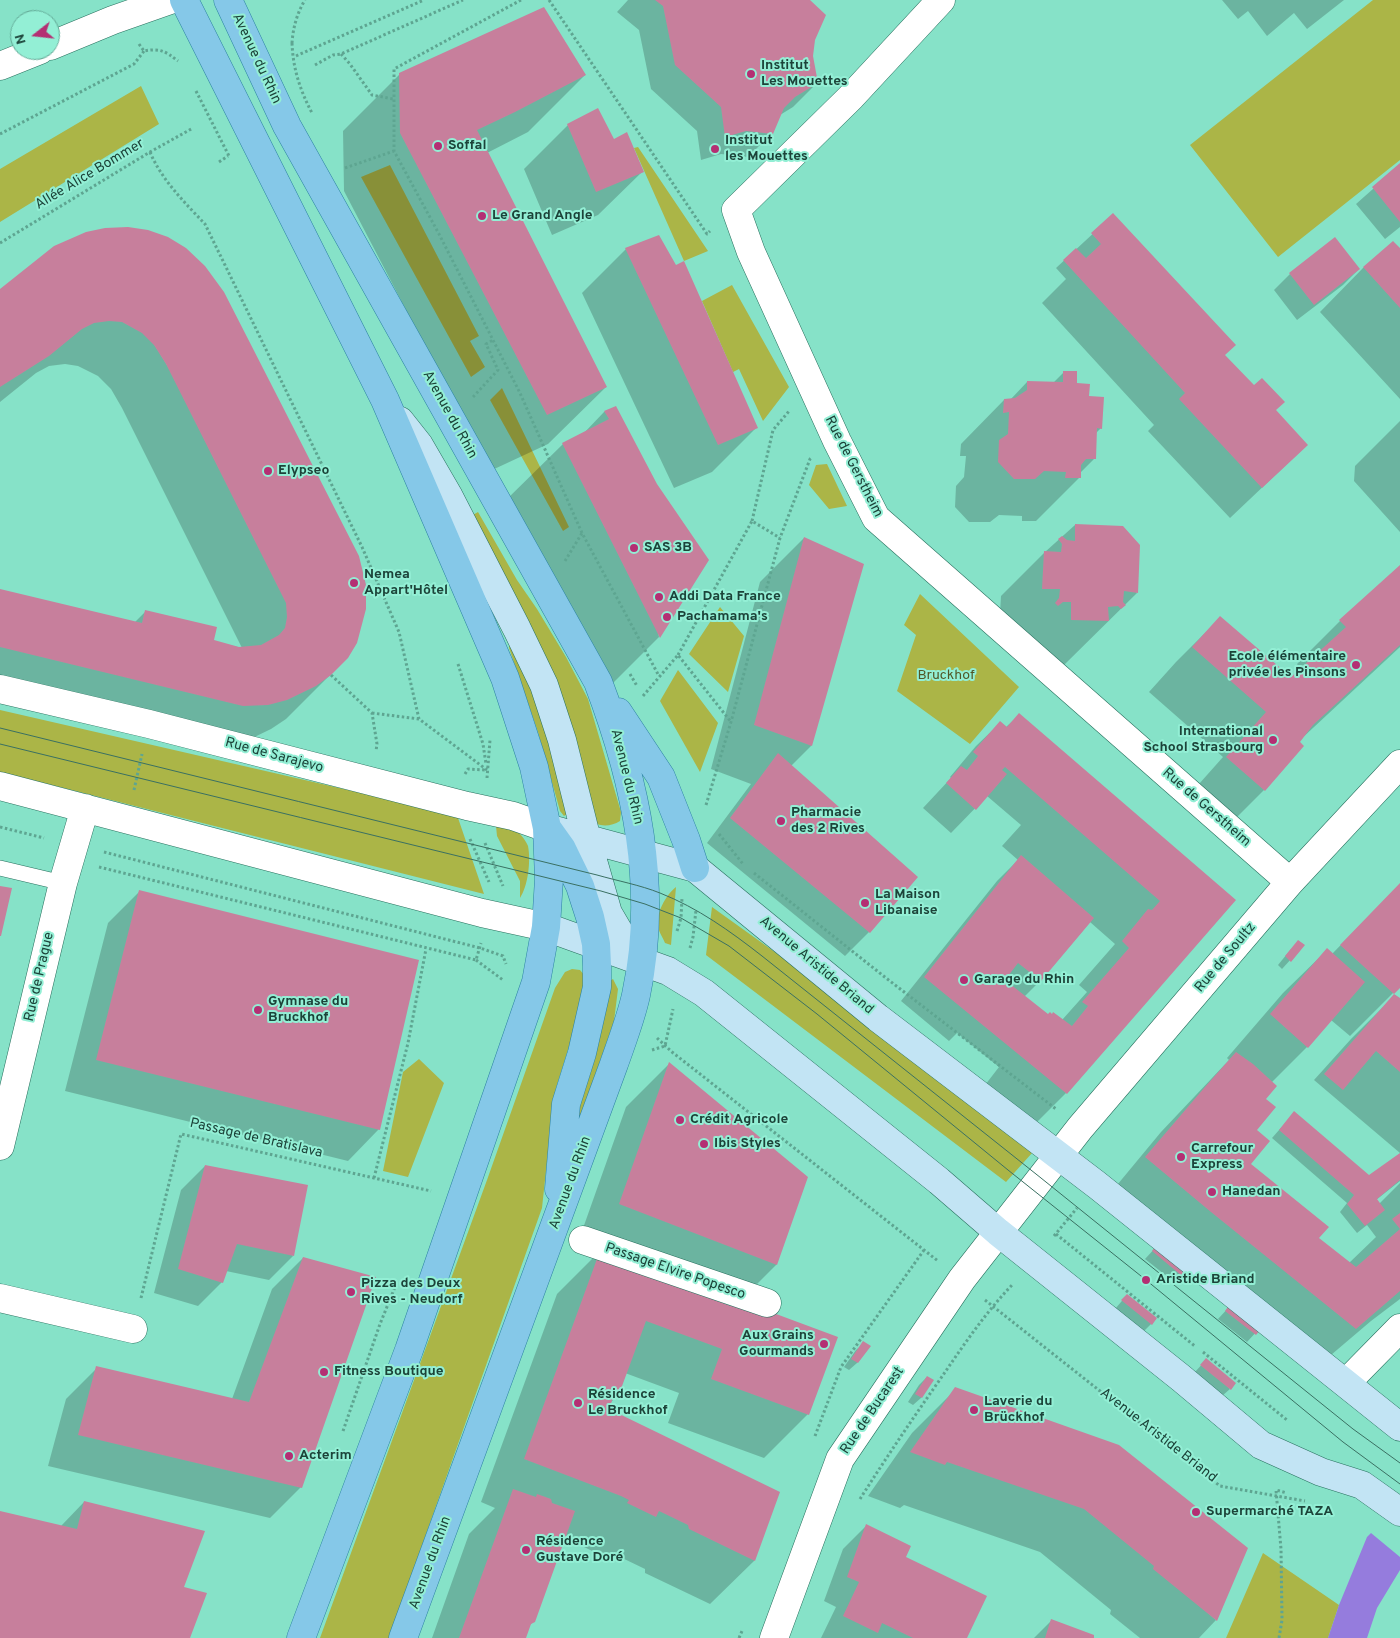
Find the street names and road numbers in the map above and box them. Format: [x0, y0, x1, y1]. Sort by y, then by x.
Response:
street label: Avenue du Rhin [228, 11, 284, 107]
street label: Allée Alice Bommer [32, 136, 148, 214]
street label: Avenue du Rhin [418, 368, 480, 462]
street label: Rue de Gerstheim [820, 414, 886, 520]
street label: Avenue du Rhin [606, 728, 646, 826]
street label: Rue de Sarajevo [223, 735, 325, 777]
street label: Rue de Gerstheim [1158, 765, 1254, 851]
street label: Avenue Aristide Briand [756, 913, 876, 1019]
street label: Rue de Soultz [1192, 920, 1260, 996]
street label: Rue de Prague [22, 931, 58, 1023]
street label: Passage de Bratislava [188, 1116, 324, 1162]
street label: Avenue du Rhin [546, 1134, 596, 1232]
street label: Passage Elvire Popesco [603, 1240, 747, 1304]
street label: Rue de Bucarest [838, 1364, 908, 1458]
street label: Avenue Aristide Briand [1096, 1385, 1220, 1487]
street label: Avenue du Rhin [406, 1514, 456, 1612]

